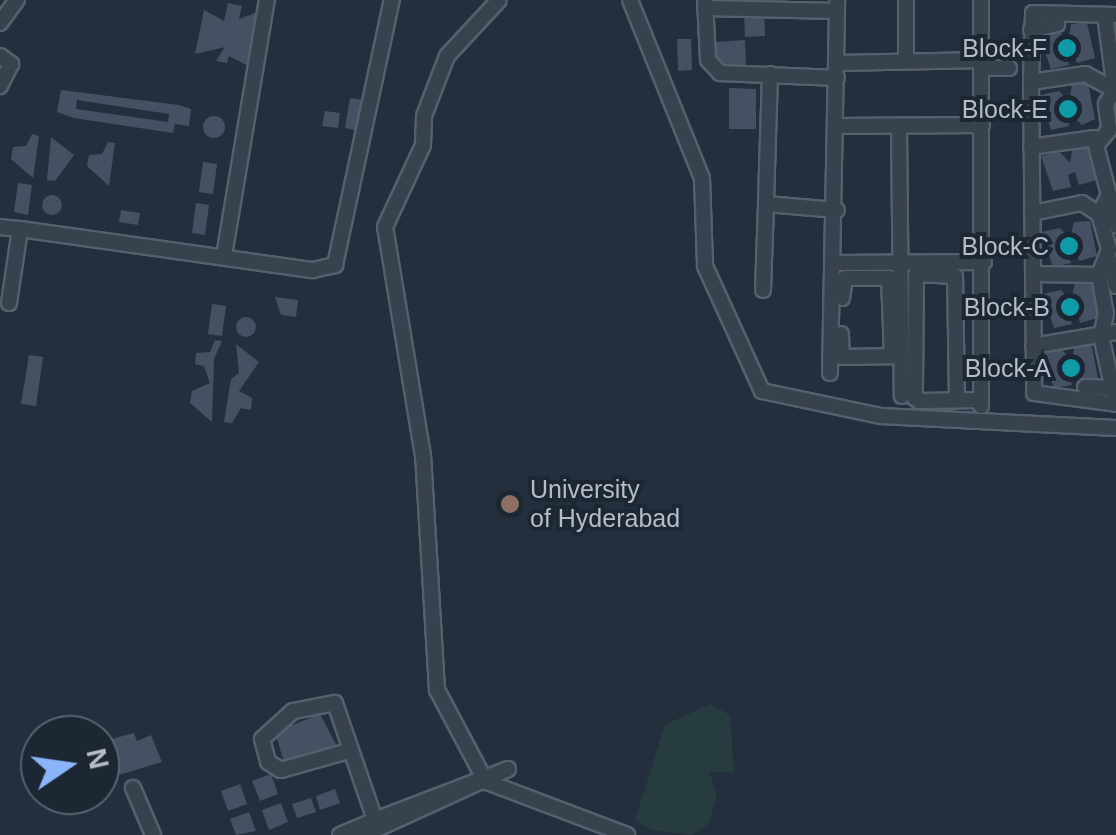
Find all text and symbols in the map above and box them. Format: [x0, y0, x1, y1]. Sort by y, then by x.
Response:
place label: Block-F [962, 33, 1047, 63]
marker: Block-F [1056, 37, 1078, 59]
place label: Block-E [962, 94, 1048, 124]
marker: Block-E [1057, 98, 1079, 120]
place label: Block-C [961, 231, 1049, 261]
marker: Block-C [1058, 235, 1080, 257]
place label: Block-B [964, 292, 1050, 322]
marker: Block-B [1059, 296, 1081, 318]
place label: Block-A [965, 353, 1051, 383]
marker: Block-A [1060, 357, 1082, 379]
place label: University of Hyderabad [530, 475, 680, 534]
marker: University of Hyderabad [499, 493, 521, 515]
north arrow [20, 715, 120, 815]
text: N [80, 745, 115, 772]

